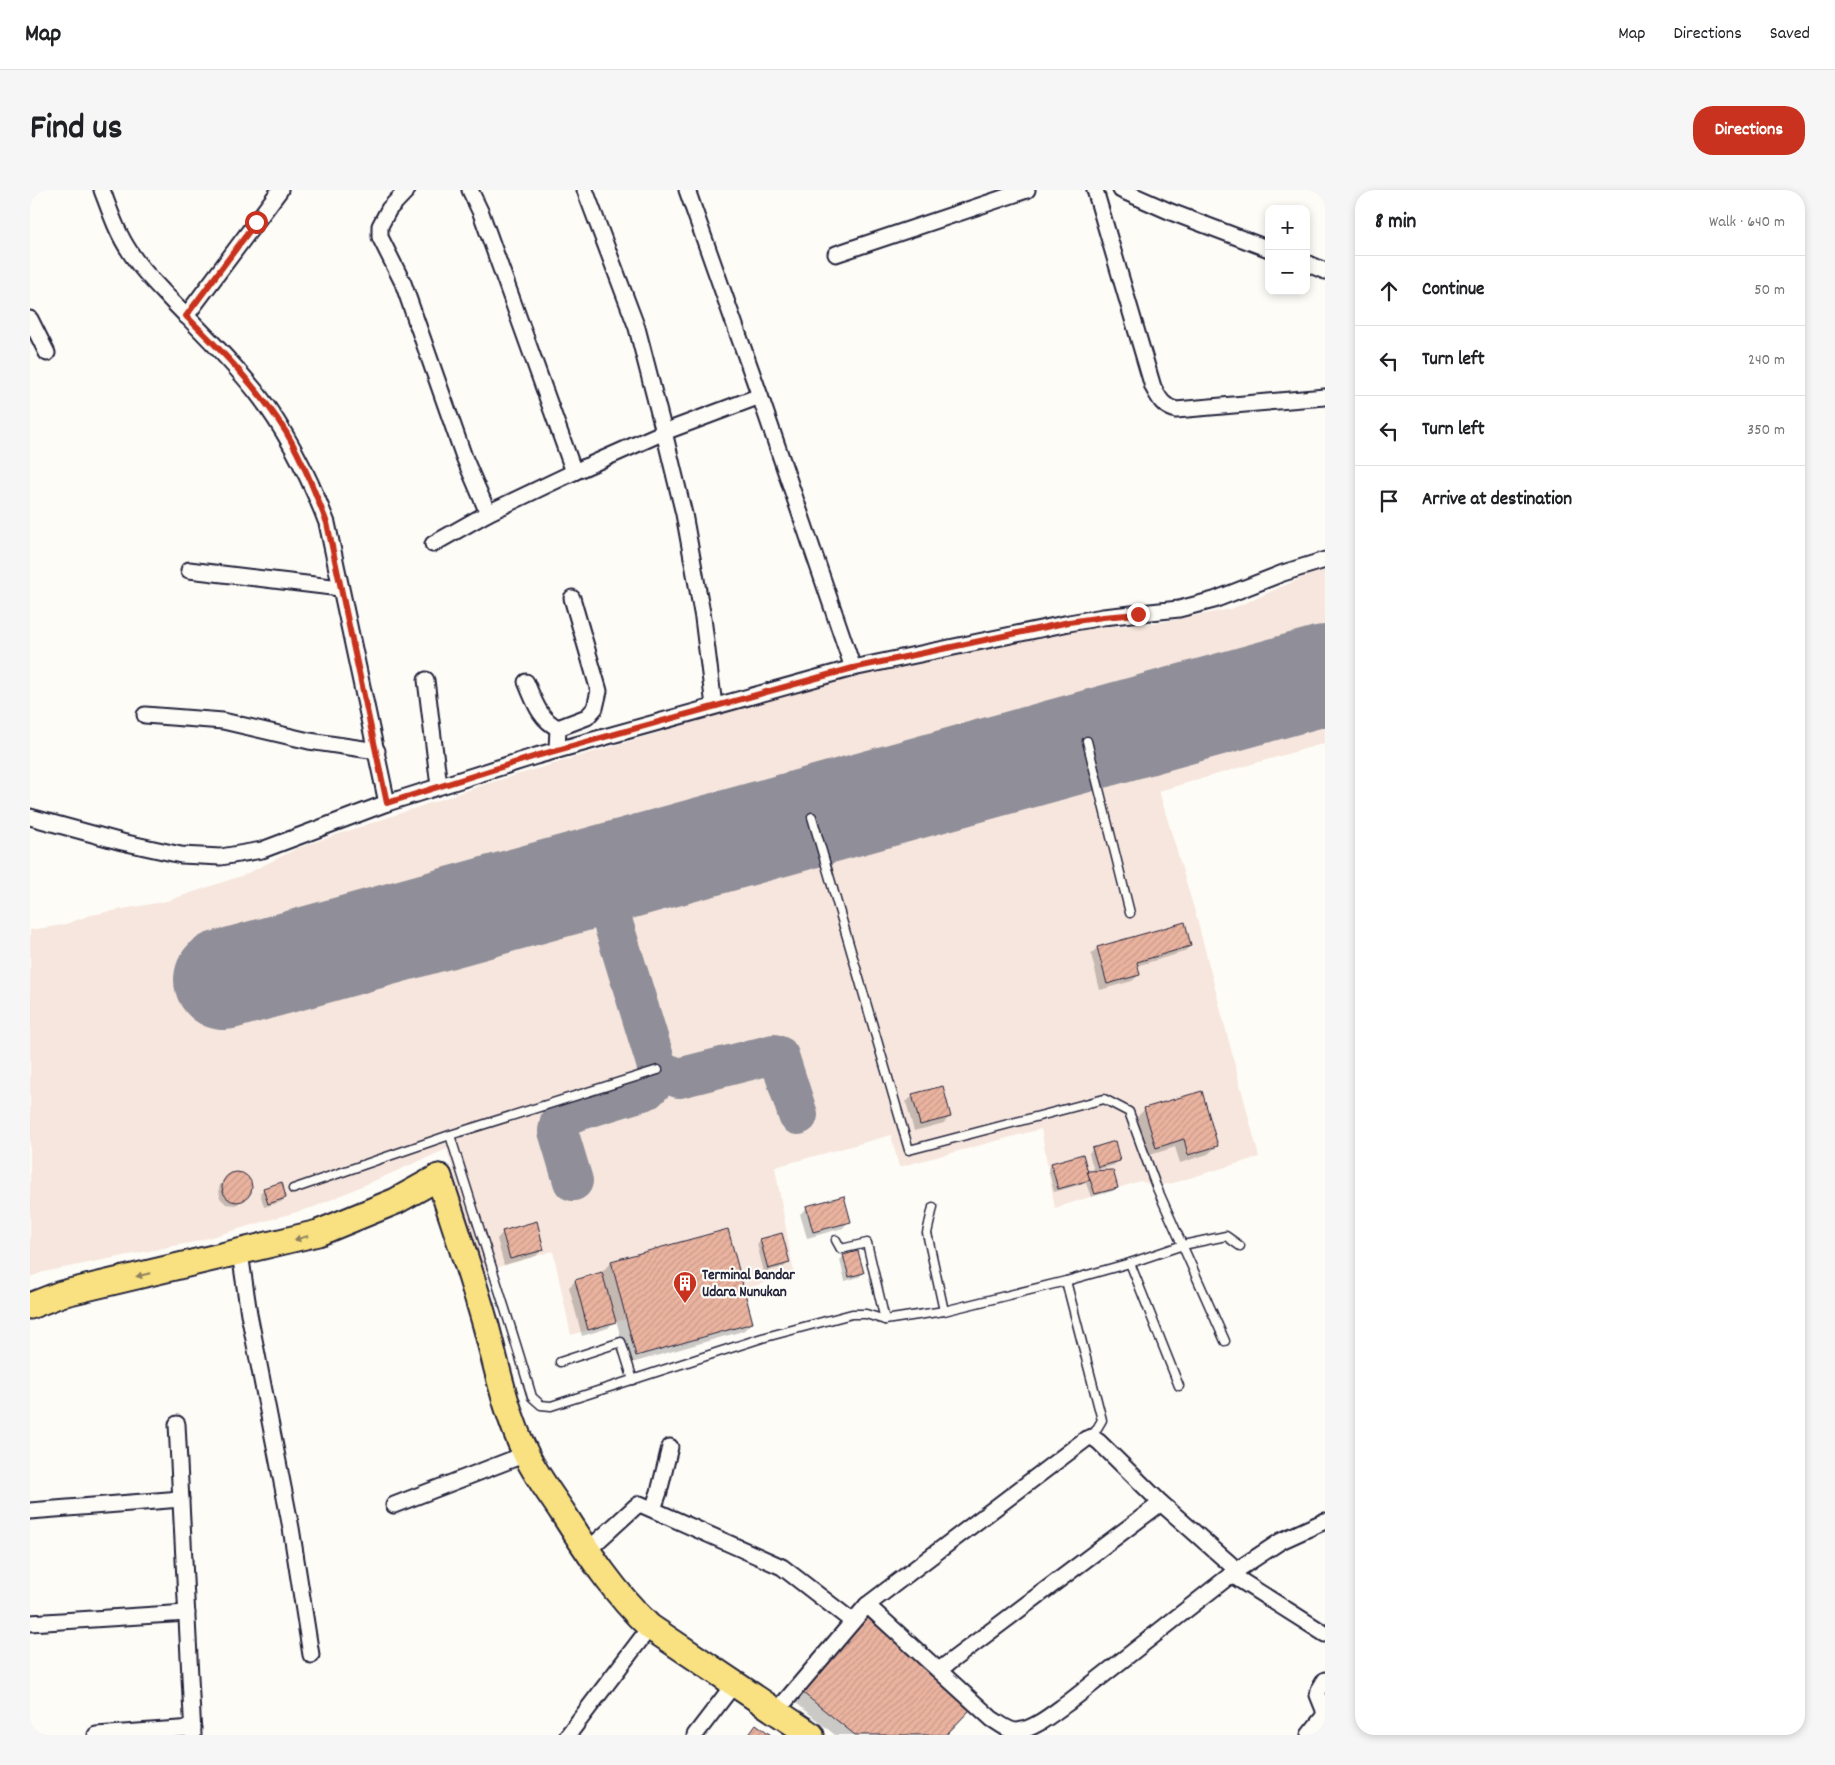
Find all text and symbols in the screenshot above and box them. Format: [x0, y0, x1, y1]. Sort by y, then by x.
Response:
text: Map [25, 18, 61, 52]
text: Map [1618, 22, 1645, 47]
text: Directions [1673, 22, 1742, 47]
text: Saved [1770, 22, 1810, 47]
text: Find us [30, 105, 122, 155]
button: Directions [1693, 106, 1805, 155]
map controls [1265, 205, 1310, 295]
button: + [1265, 205, 1310, 250]
text: 8 min [1375, 208, 1416, 238]
route start [245, 211, 268, 234]
text: Walk · 640 m [1709, 211, 1785, 234]
button: − [1265, 250, 1310, 295]
icon: ahead [1375, 277, 1403, 305]
text: Continue [1422, 277, 1484, 304]
text: 50 m [1754, 279, 1785, 302]
icon: left [1375, 347, 1403, 375]
text: Turn left [1422, 347, 1485, 374]
text: 240 m [1748, 349, 1785, 372]
icon: left [1375, 417, 1403, 445]
text: Turn left [1422, 417, 1485, 444]
text: 350 m [1747, 419, 1785, 442]
icon: arrive [1375, 487, 1403, 515]
text: Arrive at destination [1422, 487, 1572, 514]
route end [1127, 603, 1150, 626]
one-way arrow [294, 1234, 309, 1242]
place label: Terminal Bandar Udara Nunukan [702, 1265, 795, 1304]
building icon: Terminal Bandar Udara Nunukan [672, 1270, 698, 1304]
one-way arrow [136, 1271, 151, 1279]

